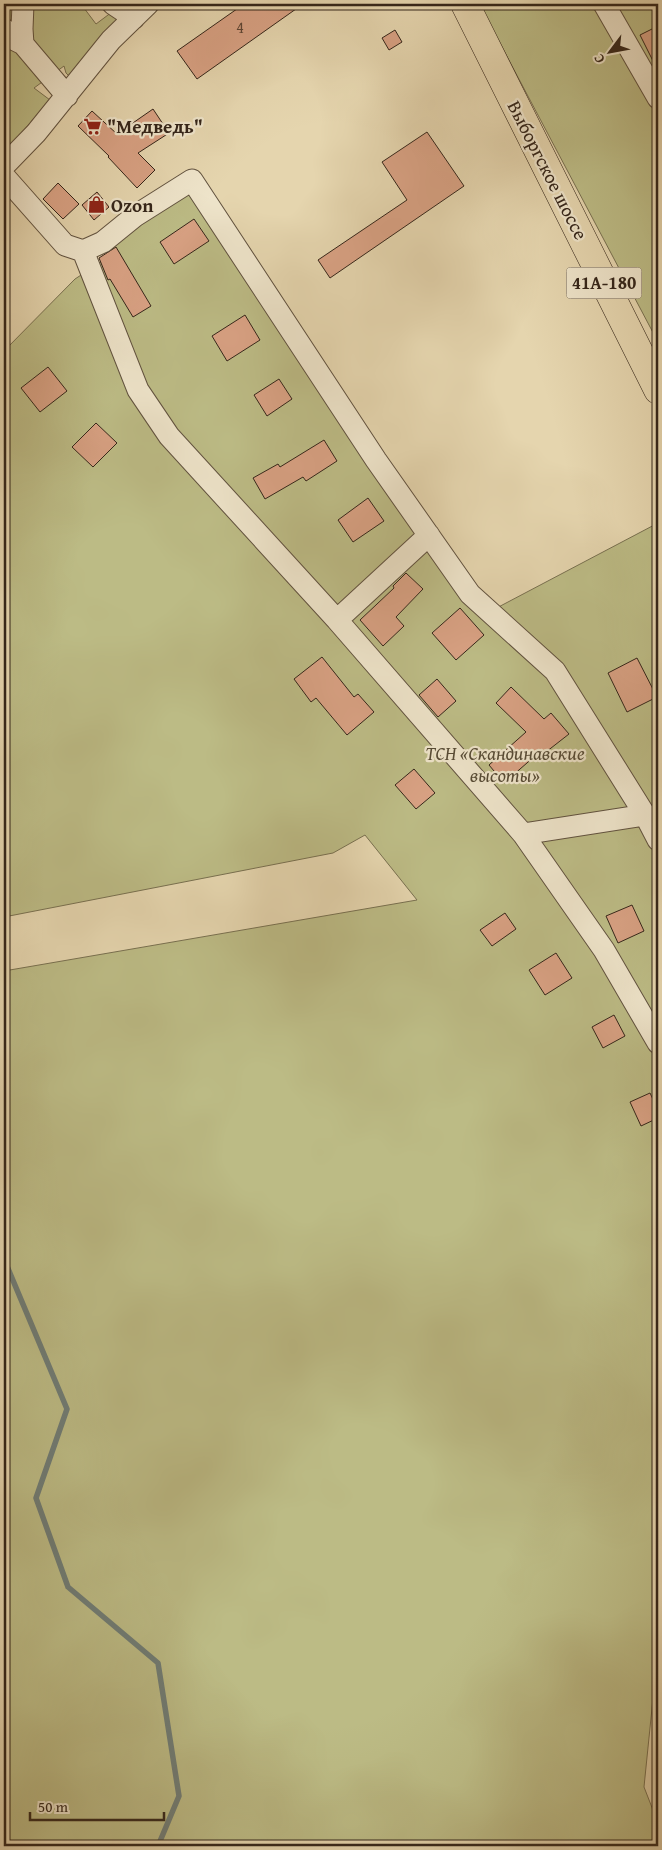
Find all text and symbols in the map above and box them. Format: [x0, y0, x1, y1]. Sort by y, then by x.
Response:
house number: 4 [236, 15, 244, 39]
north arrow [584, 28, 634, 78]
text: С [588, 50, 610, 68]
street label: Выборгское шоссе [501, 96, 595, 244]
place label: "Медведь" [107, 112, 203, 140]
supermarket icon: "Медведь" [83, 116, 103, 136]
place label: Ozon [111, 191, 154, 219]
shop icon: Ozon [87, 195, 107, 215]
road number: 41А-180 [566, 268, 642, 298]
park label: ТСН «Скандинавские высоты» [425, 739, 585, 789]
scale bar [30, 1790, 164, 1822]
text: 50 m [38, 1796, 69, 1817]

